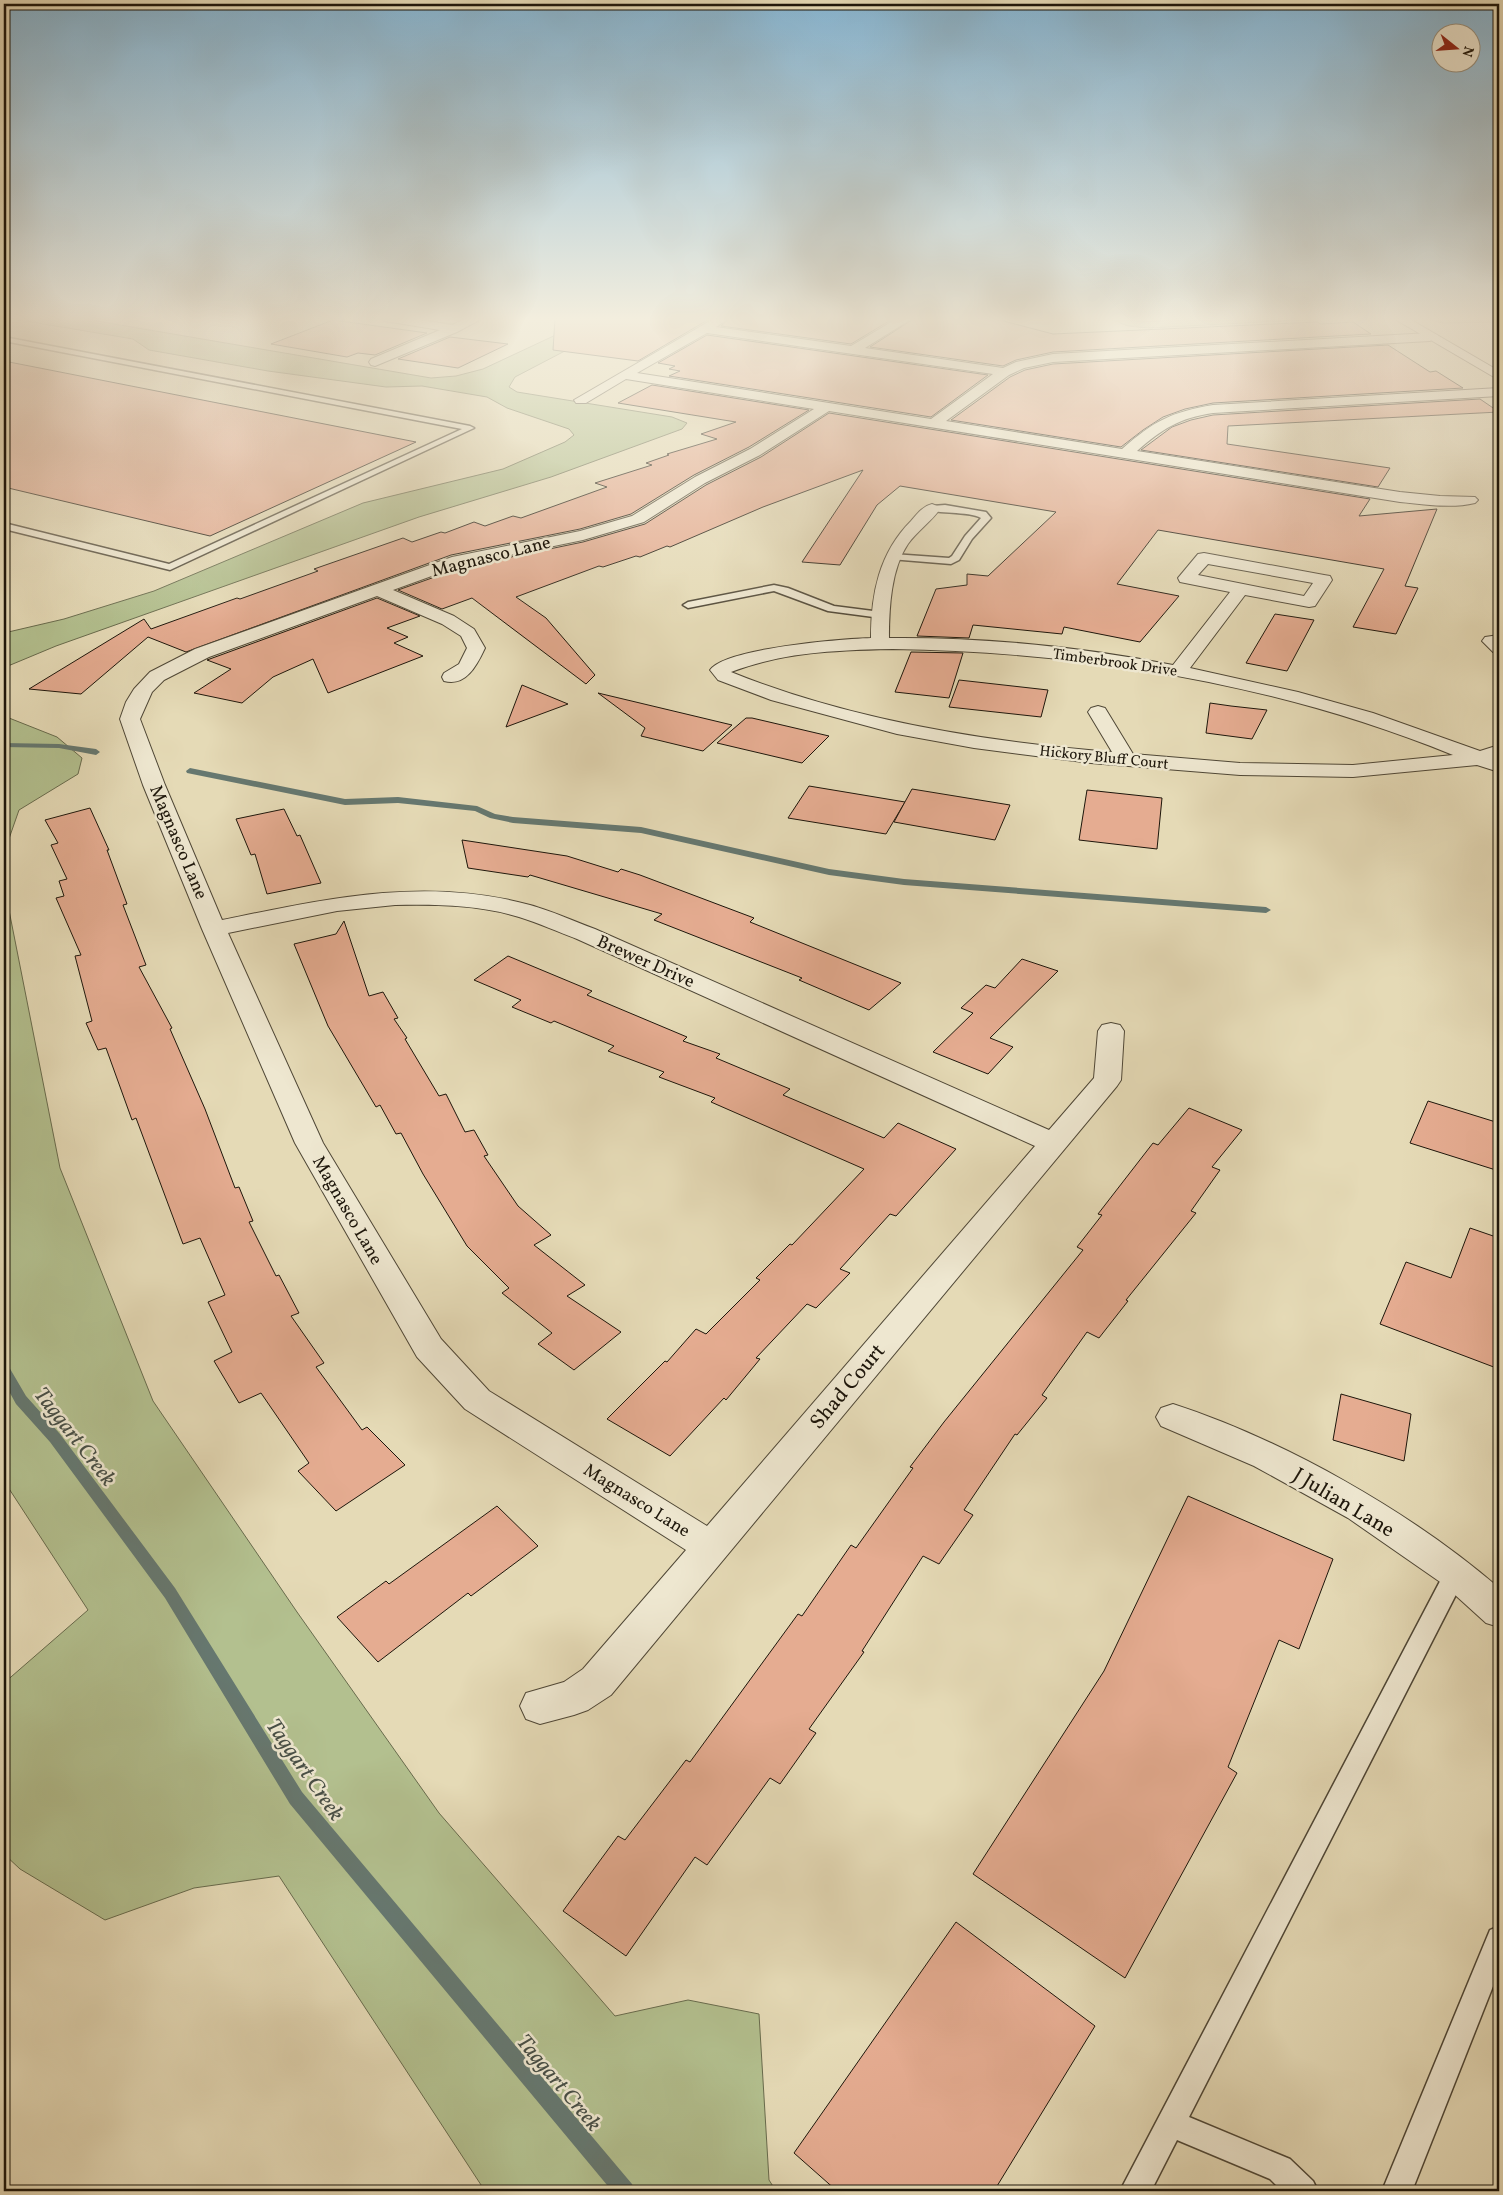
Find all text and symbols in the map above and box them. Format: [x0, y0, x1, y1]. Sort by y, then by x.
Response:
north arrow [1430, 22, 1480, 72]
text: N [1456, 44, 1478, 59]
street label: Magnasco Lane [429, 531, 554, 584]
street label: Timberbrook Drive [1051, 644, 1178, 683]
street label: Hickory Bluff Court [1038, 741, 1169, 776]
street label: Magnasco Lane [142, 782, 213, 904]
street label: Brewer Drive [593, 930, 698, 995]
street label: Magnasco Lane [305, 1152, 388, 1270]
street label: Shad Court [804, 1338, 893, 1436]
water label: Taggart Creek [25, 1381, 123, 1494]
street label: Magnasco Lane [578, 1458, 695, 1544]
street label: J Julian Lane [1287, 1461, 1400, 1545]
water label: Taggart Creek [257, 1713, 351, 1828]
water label: Taggart Creek [508, 2028, 608, 2139]

